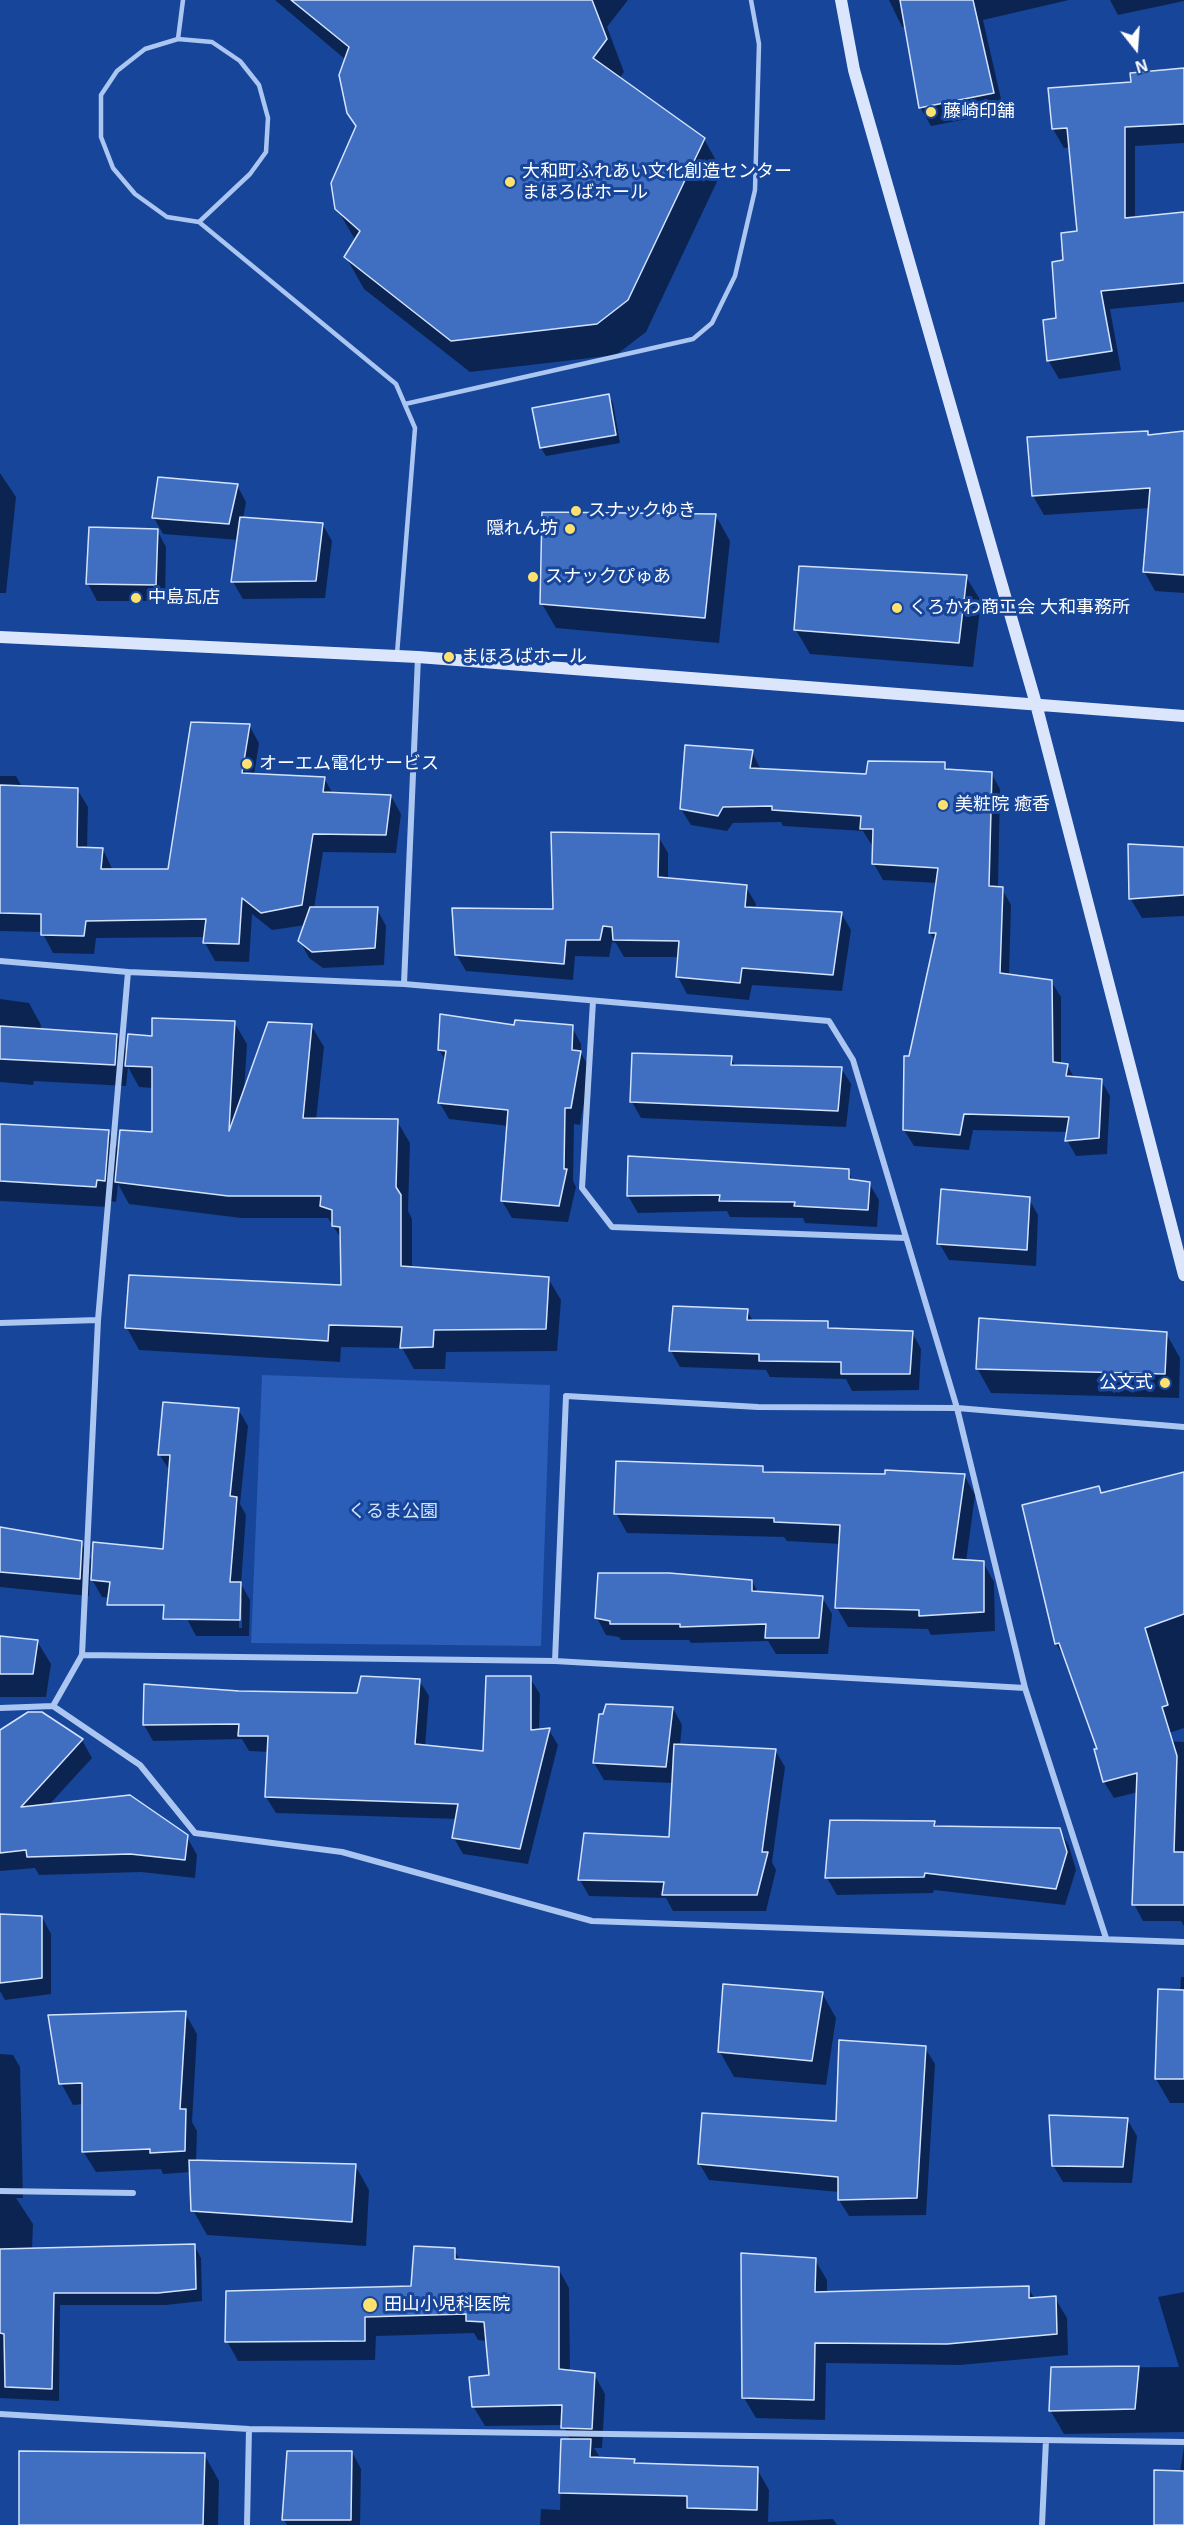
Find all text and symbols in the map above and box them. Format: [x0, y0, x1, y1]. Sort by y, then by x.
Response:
north arrow [1106, 18, 1166, 78]
text: N [1133, 56, 1149, 76]
place label: 藤崎印舗 [943, 101, 1015, 123]
marker: 藤崎印舗 [924, 105, 938, 119]
place label: 大和町ふれあい文化創造センター まほろばホール [522, 161, 792, 204]
marker: 大和町ふれあい文化創造センター まほろばホール [503, 175, 517, 189]
place label: スナックゆき [588, 500, 696, 522]
marker: スナックゆき [569, 504, 583, 518]
place label: 隠れん坊 [486, 518, 558, 540]
marker: 隠れん坊 [563, 522, 577, 536]
place label: スナックぴゅあ [545, 566, 671, 588]
marker: スナックぴゅあ [526, 570, 540, 584]
place label: 中島瓦店 [148, 587, 220, 609]
marker: 中島瓦店 [129, 591, 143, 605]
place label: くろかわ商工会 大和事務所 [909, 597, 1130, 619]
marker: くろかわ商工会 大和事務所 [890, 601, 904, 615]
place label: まほろばホール [461, 646, 587, 668]
marker: まほろばホール [442, 650, 456, 664]
place label: オーエム電化サービス [259, 753, 439, 775]
marker: オーエム電化サービス [240, 757, 254, 771]
place label: 美粧院 癒香 [955, 794, 1050, 816]
marker: 美粧院 癒香 [936, 798, 950, 812]
place label: 公文式 [1099, 1372, 1153, 1394]
marker: 公文式 [1158, 1376, 1172, 1390]
park label: くるま公園 [348, 1501, 438, 1523]
place label: 田山小児科医院 [384, 2294, 510, 2316]
marker: 田山小児科医院 [361, 2296, 379, 2314]

